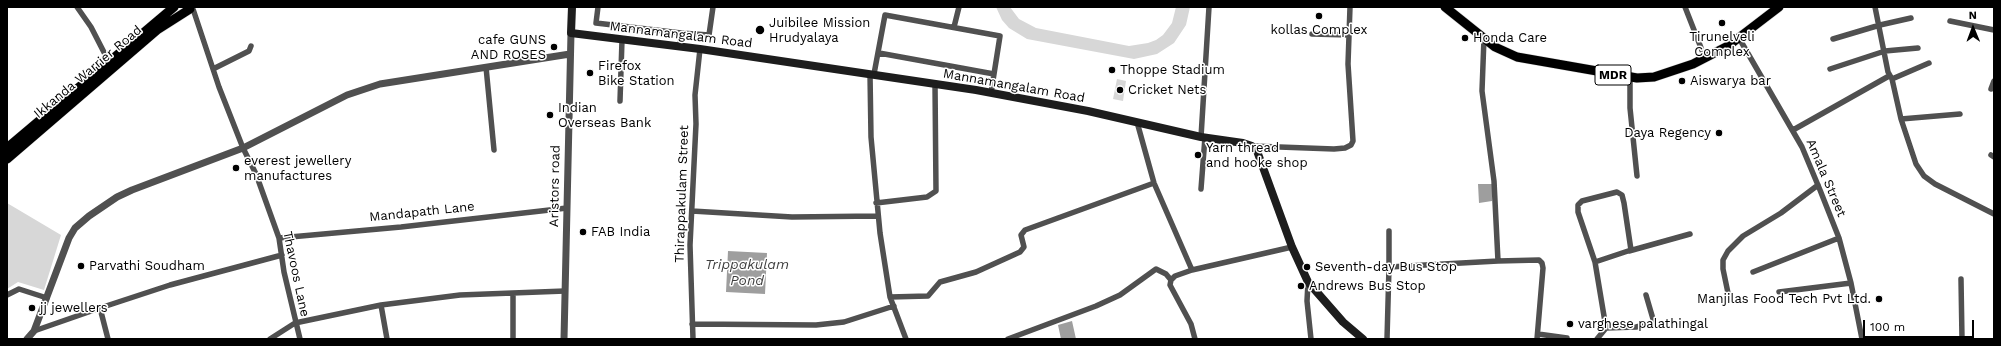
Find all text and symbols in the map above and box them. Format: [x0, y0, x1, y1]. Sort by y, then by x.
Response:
north arrow [1953, 8, 1993, 48]
text: N [1969, 9, 1977, 22]
marker: kollas Complex [1314, 11, 1324, 21]
place label: Juibilee Mission Hrudyalaya [769, 15, 870, 46]
street label: Mannamangalam Road [609, 18, 753, 52]
marker: Tirunelveli Complex [1717, 18, 1727, 28]
street label: Ikkanda Warrier Road [31, 22, 145, 122]
place label: kollas Complex [1271, 22, 1367, 38]
marker: Juibilee Mission Hrudyalaya [754, 24, 766, 36]
place label: Tirunelveli Complex [1689, 29, 1755, 60]
place label: Honda Care [1473, 30, 1547, 46]
place label: cafe GUNS AND ROSES [471, 32, 546, 63]
marker: Honda Care [1460, 33, 1470, 43]
marker: cafe GUNS AND ROSES [549, 42, 559, 52]
place label: Firefox Bike Station [598, 58, 675, 89]
place label: Thoppe Stadium [1120, 62, 1225, 78]
marker: Thoppe Stadium [1107, 65, 1117, 75]
road number: MDR [1595, 65, 1631, 85]
street label: Mannamangalam Road [942, 66, 1086, 106]
marker: Firefox Bike Station [585, 68, 595, 78]
place label: Aiswarya bar [1690, 73, 1771, 89]
marker: Aiswarya bar [1677, 76, 1687, 86]
place label: Cricket Nets [1128, 82, 1206, 98]
marker: Cricket Nets [1115, 85, 1125, 95]
place label: Indian Overseas Bank [558, 100, 651, 131]
marker: Indian Overseas Bank [545, 110, 555, 120]
street label: Thirappakulam Street [672, 125, 692, 263]
place label: Daya Regency [1624, 125, 1711, 141]
marker: Daya Regency [1714, 128, 1724, 138]
street label: Amala Street [1803, 137, 1849, 219]
place label: Yarn thread and hooke shop [1206, 140, 1308, 171]
street label: Aristors road [546, 145, 564, 227]
marker: Yarn thread and hooke shop [1193, 150, 1203, 160]
place label: everest jewellery manufactures [244, 153, 351, 184]
marker: everest jewellery manufactures [231, 163, 241, 173]
street label: Mandapath Lane [369, 199, 475, 225]
place label: FAB India [591, 224, 650, 240]
marker: FAB India [578, 227, 588, 237]
street label: Thavoos Lane [279, 230, 313, 318]
water label: Trippakulam Pond [705, 257, 789, 290]
place label: Parvathi Soudham [89, 258, 205, 274]
place label: Seventh-day Bus Stop [1315, 259, 1457, 275]
marker: Parvathi Soudham [76, 261, 86, 271]
marker: Seventh-day Bus Stop [1302, 262, 1312, 272]
place label: Andrews Bus Stop [1309, 278, 1426, 294]
marker: Andrews Bus Stop [1296, 281, 1306, 291]
place label: Manjilas Food Tech Pvt Ltd. [1697, 291, 1871, 307]
marker: Manjilas Food Tech Pvt Ltd. [1874, 294, 1884, 304]
place label: jj jewellers [40, 300, 108, 316]
marker: jj jewellers [27, 303, 37, 313]
scale bar [1865, 312, 1976, 338]
place label: varghese palathingal [1578, 316, 1708, 332]
marker: varghese palathingal [1565, 319, 1575, 329]
text: 100 m [1870, 320, 1905, 334]

